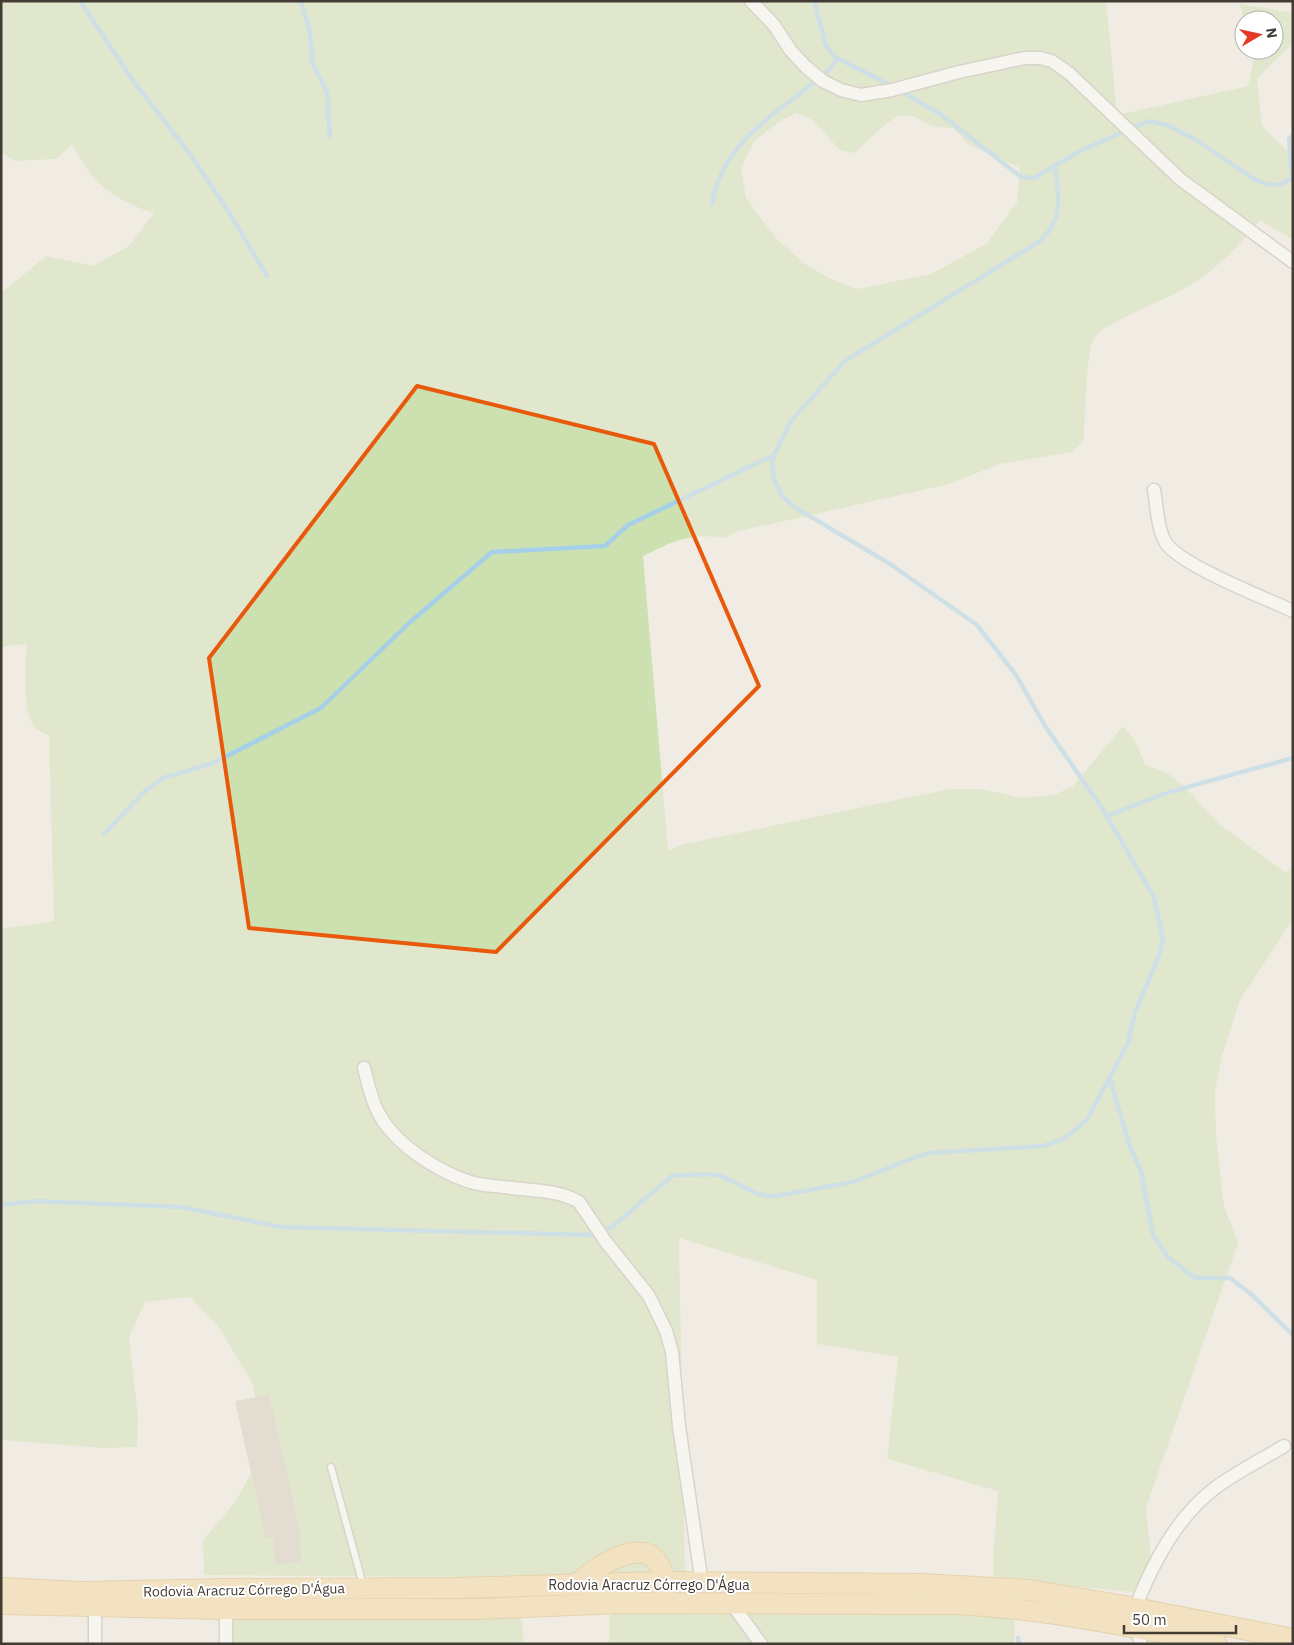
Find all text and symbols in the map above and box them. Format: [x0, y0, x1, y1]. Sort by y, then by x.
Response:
north arrow [1234, 10, 1284, 60]
text: N [1262, 27, 1282, 39]
street label: Rodovia Aracruz Córrego D'Água [548, 1575, 750, 1594]
street label: Rodovia Aracruz Córrego D'Água [143, 1578, 345, 1601]
scale bar [1124, 1602, 1236, 1634]
text: 50 m [1132, 1610, 1167, 1629]

